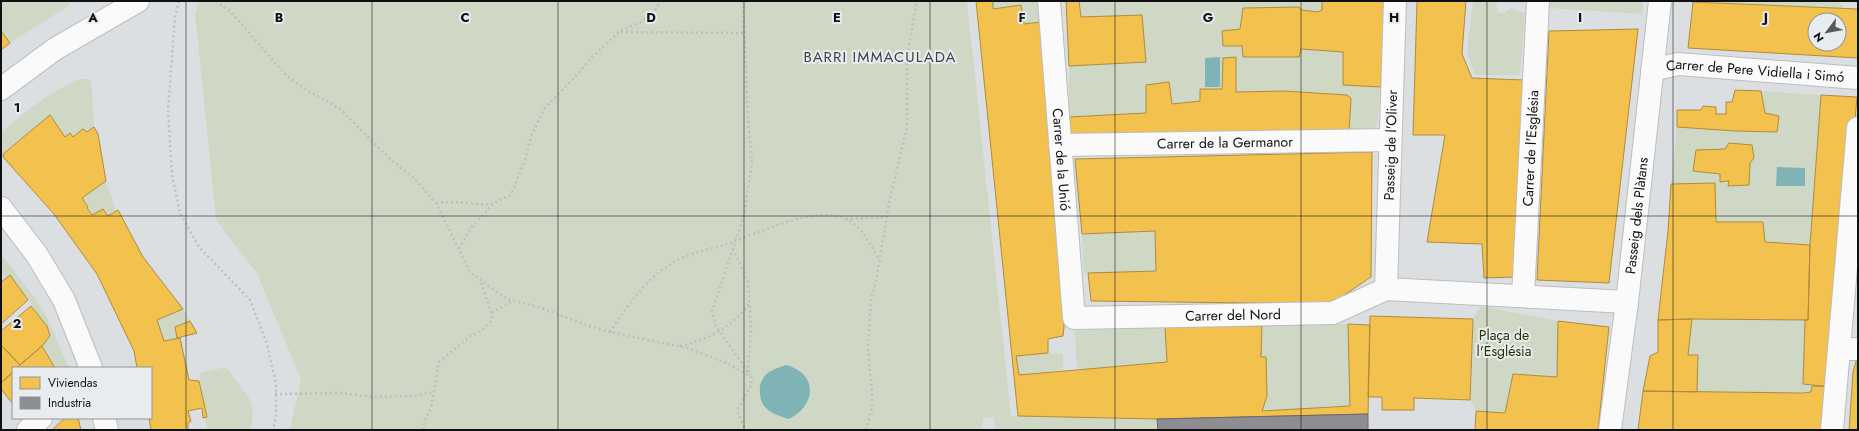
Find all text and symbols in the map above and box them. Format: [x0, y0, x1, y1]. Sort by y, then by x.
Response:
text: A [87, 8, 98, 27]
text: B [275, 8, 284, 27]
text: C [460, 8, 470, 27]
text: D [646, 8, 656, 27]
text: E [833, 8, 841, 27]
text: F [1018, 8, 1026, 27]
text: G [1203, 8, 1214, 27]
text: H [1389, 8, 1399, 27]
text: I [1578, 8, 1582, 27]
text: J [1761, 8, 1768, 27]
north arrow [1807, 12, 1847, 52]
text: N [1809, 29, 1828, 45]
district label: BARRI IMMACULADA [804, 46, 956, 68]
street label: Carrer de Pere Vidiella i Simó [1664, 54, 1845, 87]
street label: Passeig de l'Oliver [1379, 89, 1402, 201]
street label: Carrer de l'Església [1518, 90, 1543, 207]
text: 1 [14, 98, 20, 117]
street label: Carrer de la Unió [1047, 107, 1076, 212]
street label: Carrer de la Germanor [1157, 131, 1293, 154]
street label: Passeig dels Plàtans [1620, 156, 1653, 275]
street label: Carrer del Nord [1185, 304, 1281, 326]
text: 2 [13, 314, 21, 333]
park label: Plaça de l'Església [1477, 325, 1531, 361]
legend [12, 367, 152, 419]
text: Viviendas [48, 374, 98, 392]
text: Industria [48, 394, 91, 412]

